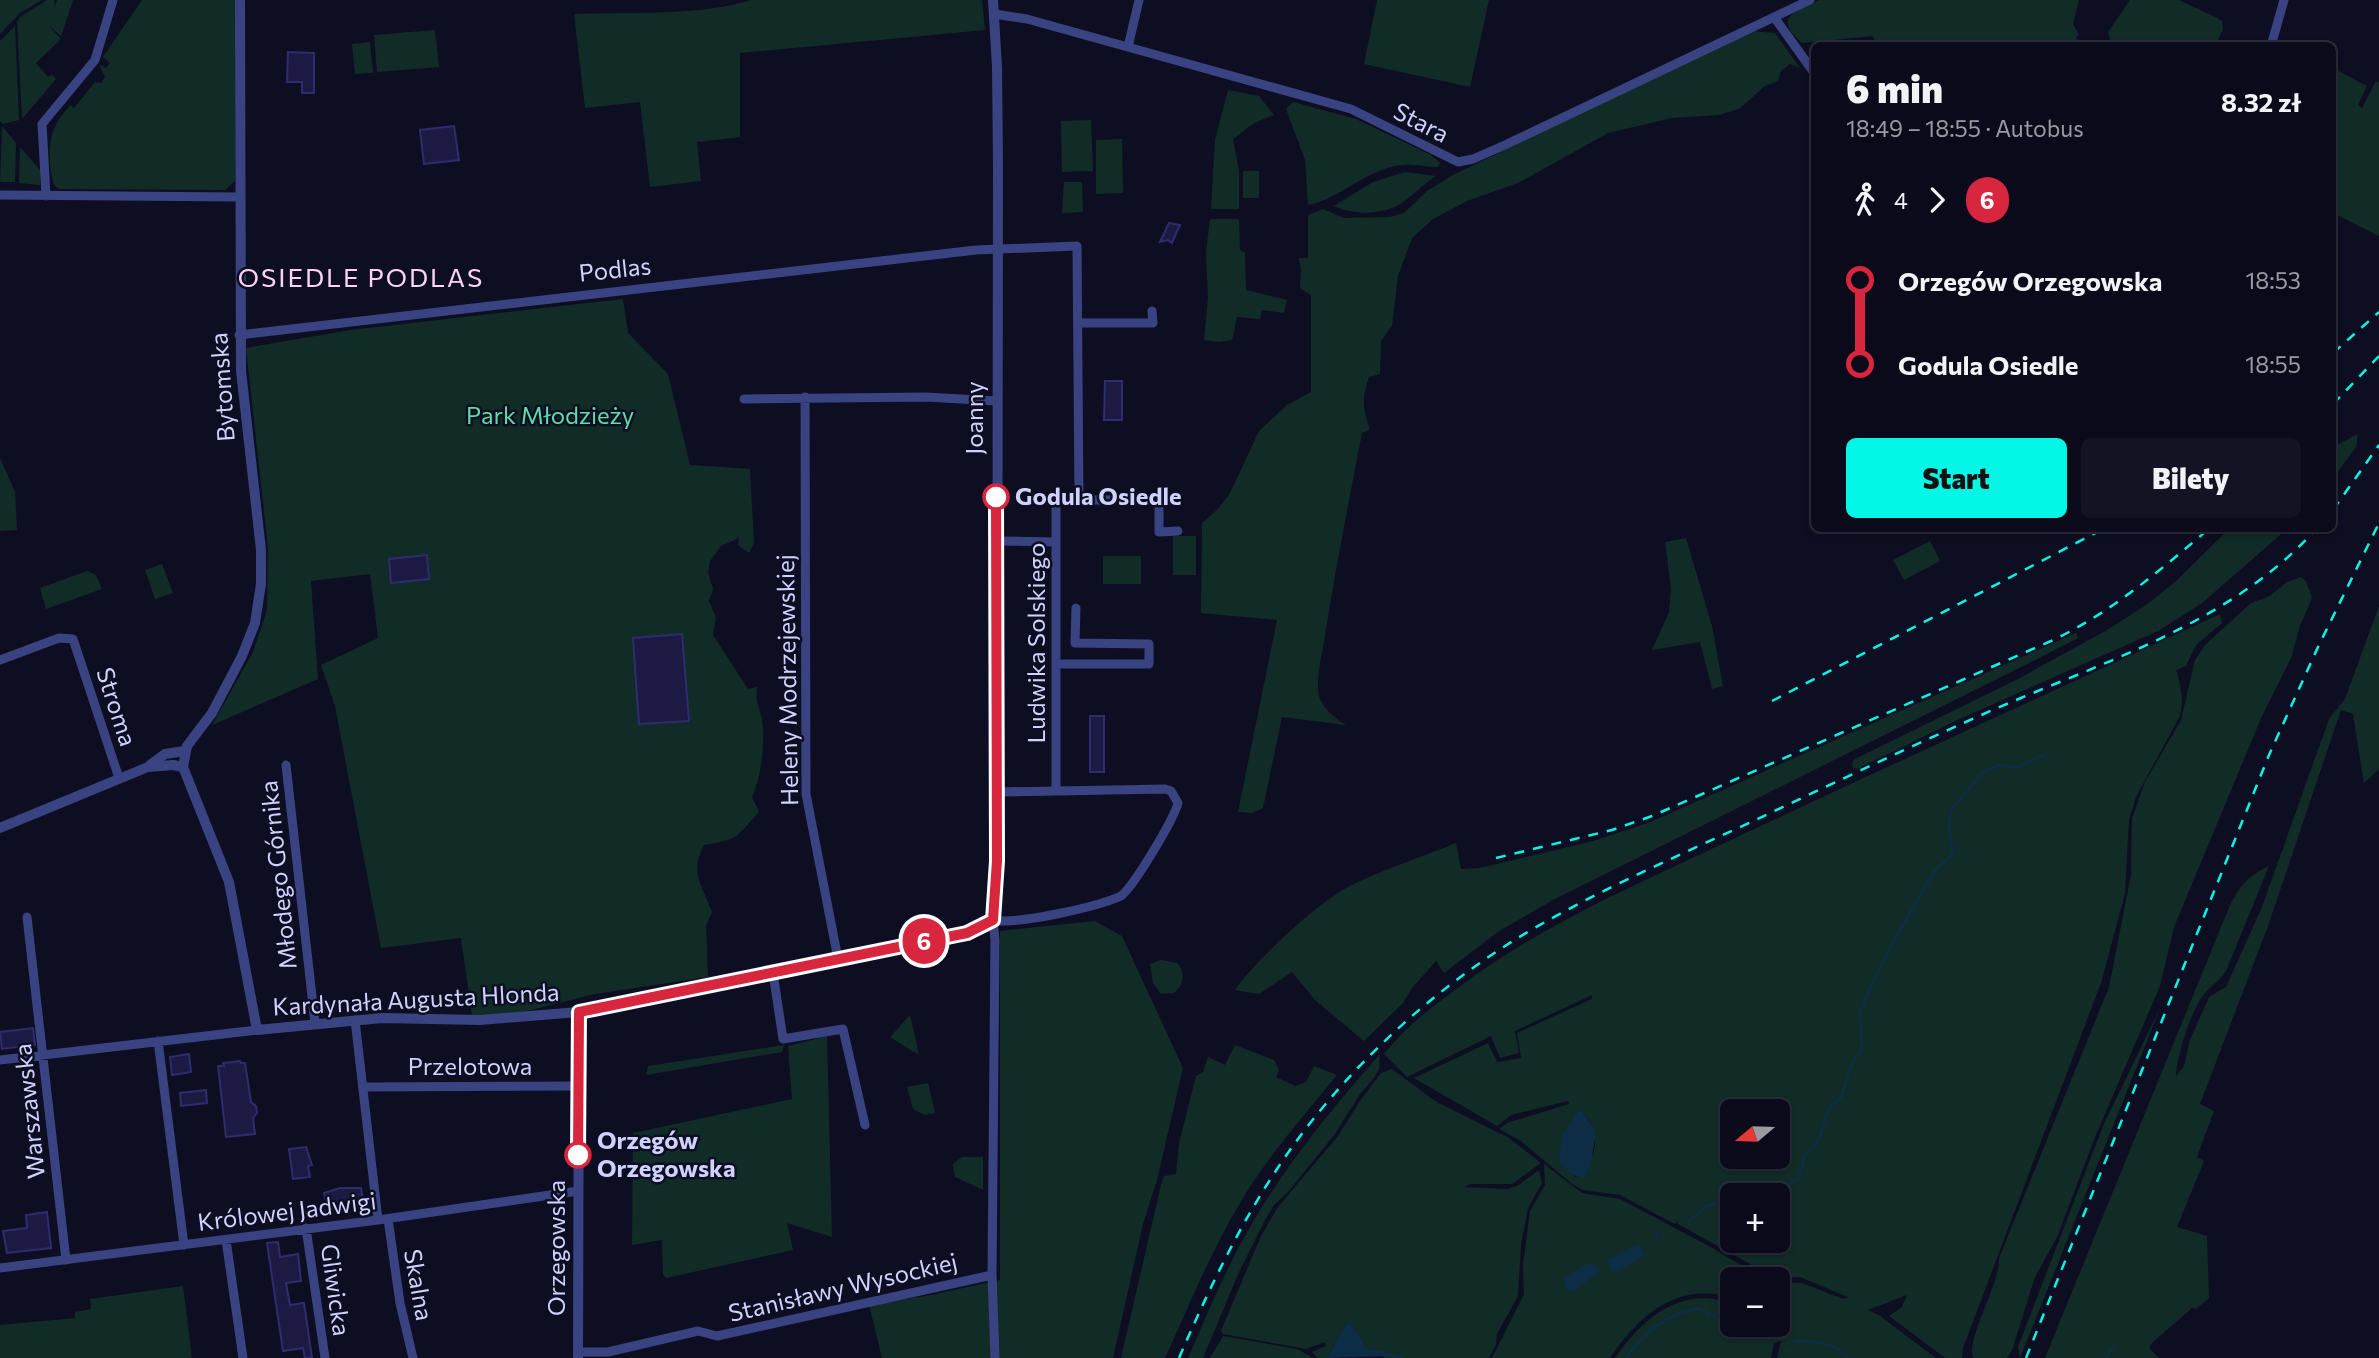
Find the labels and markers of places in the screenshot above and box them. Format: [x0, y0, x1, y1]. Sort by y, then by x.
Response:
place label: Godula Osiedle [1015, 481, 1182, 510]
marker: Godula Osiedle [983, 484, 1009, 510]
place label: Orzegów Orzegowska [597, 1125, 736, 1182]
marker: Orzegów Orzegowska [565, 1142, 591, 1168]

